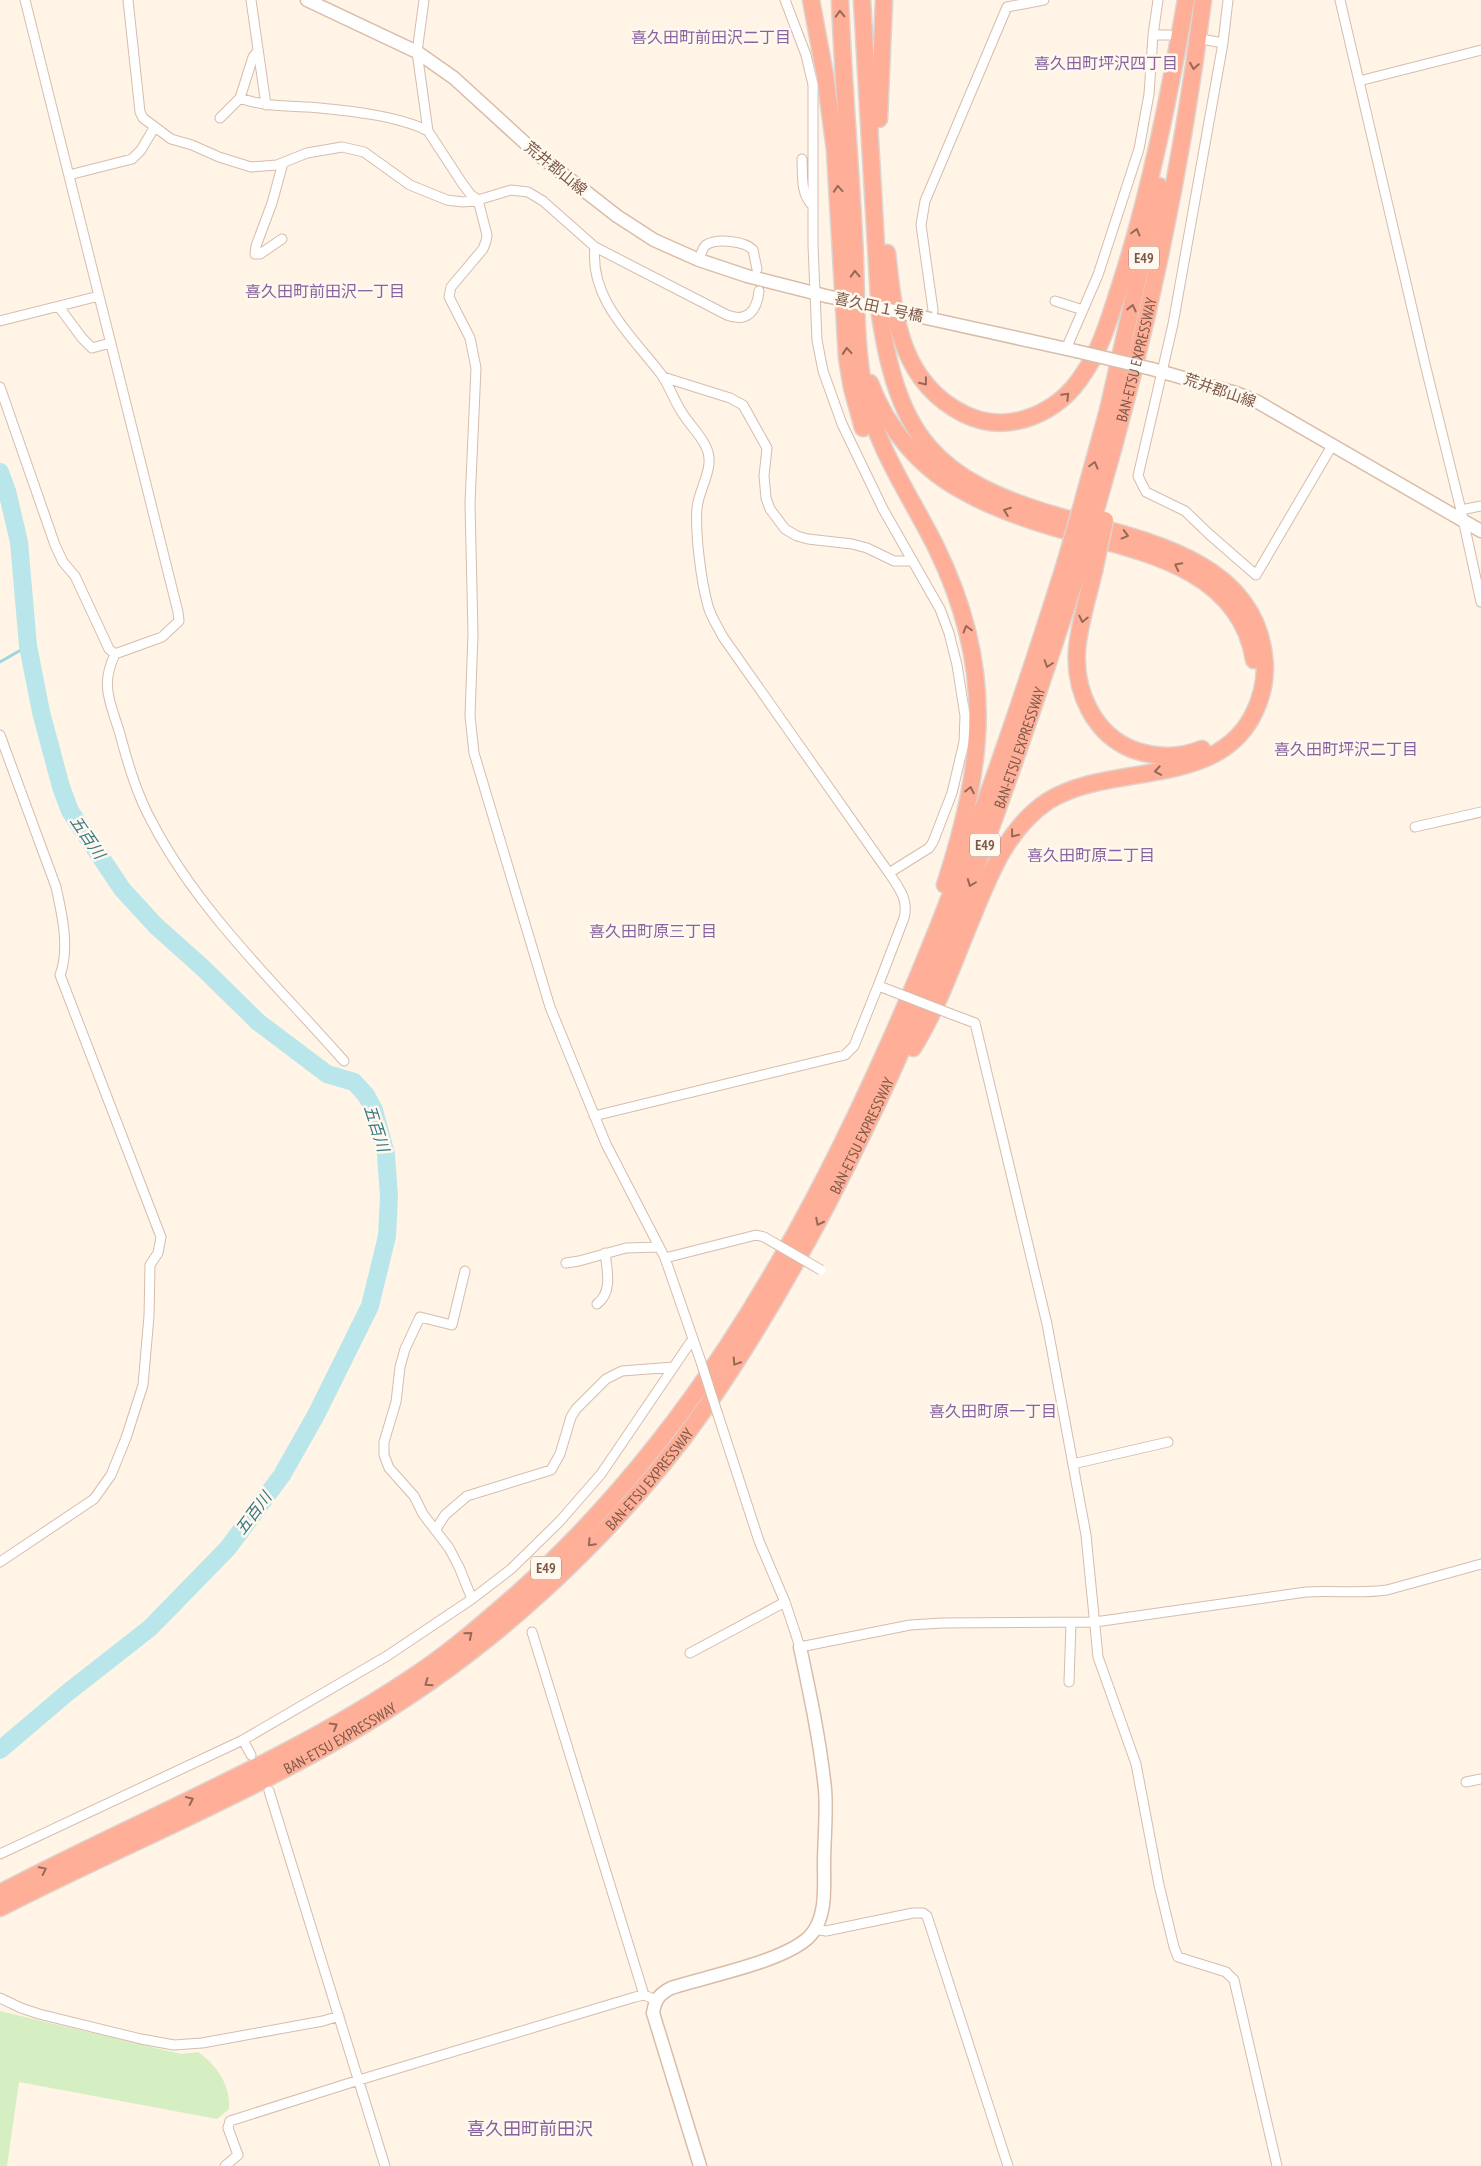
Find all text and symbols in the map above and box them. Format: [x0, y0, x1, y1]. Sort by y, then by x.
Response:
one-way arrow [835, 10, 846, 18]
district label: 喜久田町前田沢二丁目 [631, 27, 791, 47]
district label: 喜久田町坪沢四丁目 [1034, 53, 1178, 73]
one-way arrow [1190, 61, 1200, 70]
street label: 荒井郡山線 [521, 137, 591, 199]
one-way arrow [832, 185, 843, 193]
one-way arrow [1130, 228, 1141, 237]
road number: E49 [1129, 247, 1159, 270]
one-way arrow [850, 269, 861, 277]
district label: 喜久田町前田沢一丁目 [245, 281, 405, 301]
street label: 喜久田１号橋 [833, 288, 925, 326]
street label: BAN-ETSU EXPRESSWAY [1111, 295, 1160, 424]
one-way arrow [1126, 303, 1137, 312]
one-way arrow [841, 347, 852, 355]
street label: 荒井郡山線 [1181, 369, 1259, 411]
one-way arrow [918, 376, 926, 385]
one-way arrow [1060, 393, 1069, 402]
one-way arrow [1088, 462, 1098, 470]
one-way arrow [1003, 507, 1012, 517]
one-way arrow [1121, 529, 1129, 539]
one-way arrow [1174, 562, 1183, 572]
one-way arrow [1078, 614, 1089, 623]
one-way arrow [962, 625, 972, 633]
one-way arrow [1044, 659, 1054, 668]
street label: BAN-ETSU EXPRESSWAY [989, 684, 1049, 811]
district label: 喜久田町坪沢二丁目 [1274, 739, 1418, 759]
one-way arrow [1153, 766, 1162, 776]
one-way arrow [965, 785, 975, 794]
water label: 五百川 [66, 812, 111, 864]
one-way arrow [1011, 829, 1020, 838]
road number: E49 [970, 834, 1000, 856]
district label: 喜久田町原二丁目 [1027, 845, 1155, 865]
one-way arrow [967, 878, 977, 887]
district label: 喜久田町原三丁目 [589, 921, 717, 941]
street label: BAN-ETSU EXPRESSWAY [825, 1074, 898, 1197]
water label: 五百川 [360, 1102, 395, 1156]
one-way arrow [815, 1217, 825, 1226]
one-way arrow [732, 1356, 742, 1365]
district label: 喜久田町原一丁目 [929, 1401, 1057, 1421]
street label: BAN-ETSU EXPRESSWAY [601, 1424, 697, 1534]
water label: 五百川 [231, 1486, 277, 1538]
one-way arrow [588, 1537, 597, 1546]
road number: E49 [531, 1556, 561, 1580]
one-way arrow [463, 1631, 472, 1640]
one-way arrow [424, 1677, 434, 1686]
street label: BAN-ETSU EXPRESSWAY [280, 1698, 400, 1778]
one-way arrow [329, 1722, 338, 1732]
one-way arrow [185, 1796, 194, 1807]
one-way arrow [38, 1866, 47, 1876]
district label: 喜久田町前田沢 [467, 2117, 593, 2140]

